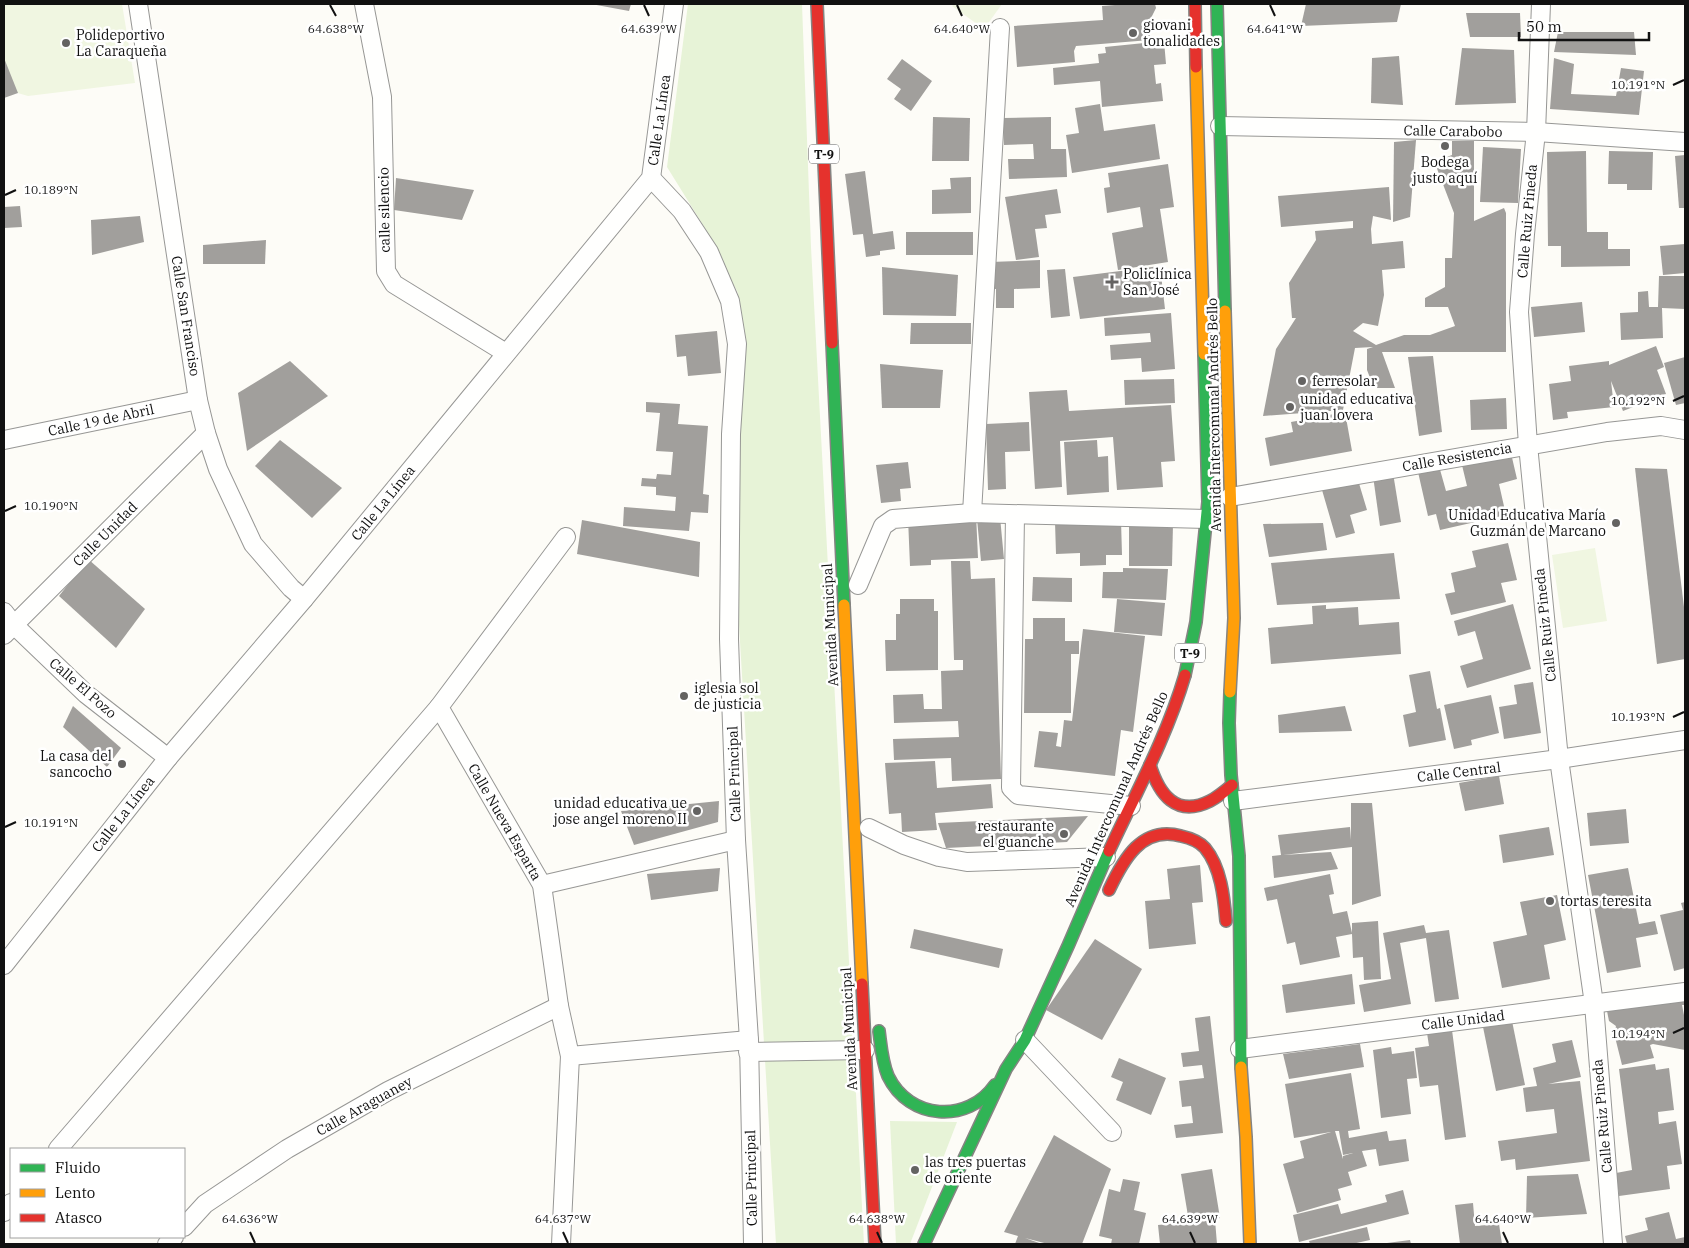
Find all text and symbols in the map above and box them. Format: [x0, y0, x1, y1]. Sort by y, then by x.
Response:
scale bar [1519, 10, 1649, 42]
place label: giovani tonalidades [1143, 16, 1220, 50]
text: 50 m [1526, 17, 1562, 36]
text: 64.638°W [308, 21, 365, 36]
text: 64.639°W [621, 21, 678, 36]
text: 64.640°W [934, 21, 991, 36]
text: 64.641°W [1247, 21, 1304, 36]
place label: Polideportivo La Caraqueña [76, 26, 167, 60]
marker: giovani tonalidades [1127, 27, 1139, 39]
marker: Polideportivo La Caraqueña [60, 37, 72, 49]
street label: Calle La Línea [644, 73, 674, 167]
text: 10.191°N [1611, 77, 1665, 92]
street label: Calle Carabobo [1403, 121, 1503, 141]
marker: Bodega justo aquí [1439, 140, 1451, 152]
road number: T-9 [809, 144, 839, 164]
place label: Bodega justo aquí [1412, 153, 1477, 187]
street label: Calle Ruiz Pineda [1513, 163, 1541, 279]
street label: calle silencio [374, 167, 394, 253]
text: 10.189°N [24, 182, 78, 197]
street label: Calle San Franciso [168, 255, 204, 377]
place label: Policlínica San José [1123, 265, 1192, 299]
marker: Policlínica San José [1105, 275, 1119, 289]
street label: Avenida Intercomunal Andrés Bello [1203, 298, 1225, 532]
place label: ferresolar [1312, 372, 1378, 390]
marker: ferresolar [1296, 375, 1308, 387]
place label: unidad educativa juan lovera [1299, 390, 1414, 424]
text: 10.192°N [1611, 393, 1665, 408]
street label: Calle 19 de Abril [46, 400, 156, 440]
marker: unidad educativa juan lovera [1284, 401, 1296, 413]
street label: Calle Resistencia [1401, 438, 1514, 476]
street label: Calle La Línea [347, 461, 419, 544]
text: 10.190°N [24, 498, 78, 513]
street label: Calle Unidad [69, 498, 141, 570]
place label: Unidad Educativa María Guzmán de Marcano [1448, 506, 1606, 540]
marker: Unidad Educativa María Guzmán de Marcano [1610, 517, 1622, 529]
street label: Avenida Municipal [818, 563, 842, 687]
street label: Calle Ruiz Pineda [1530, 567, 1560, 683]
road number: T-9 [1175, 644, 1205, 662]
street label: Calle El Pozo [46, 654, 120, 722]
place label: iglesia sol de justicia [694, 679, 762, 713]
street label: Avenida Intercomunal Andrés Bello [1060, 688, 1172, 910]
marker: iglesia sol de justicia [678, 690, 690, 702]
text: 10.193°N [1611, 709, 1665, 724]
street label: Calle Principal [723, 726, 745, 822]
place label: La casa del sancocho [40, 747, 112, 781]
marker: La casa del sancocho [116, 758, 128, 770]
street label: Calle Central [1416, 758, 1502, 786]
street label: Calle Nueva Esparta [464, 760, 546, 884]
street label: Calle La Línea [88, 772, 159, 856]
place label: unidad educativa ue jose angel moreno II [552, 794, 687, 828]
marker: unidad educativa ue jose angel moreno II [691, 805, 703, 817]
text: 10.191°N [24, 815, 78, 830]
place label: restaurante el guanche [977, 817, 1054, 851]
marker: restaurante el guanche [1058, 828, 1070, 840]
place label: tortas teresita [1560, 892, 1652, 910]
marker: tortas teresita [1544, 895, 1556, 907]
street label: Avenida Municipal [837, 967, 861, 1091]
street label: Calle Unidad [1420, 1006, 1506, 1034]
text: 10.194°N [1611, 1026, 1665, 1041]
street label: Calle Ruiz Pineda [1588, 1058, 1616, 1174]
street label: Calle Araguaney [313, 1072, 416, 1140]
street label: Calle Principal [741, 1130, 761, 1226]
legend [10, 1148, 185, 1238]
place label: las tres puertas de oriente [925, 1153, 1026, 1187]
text: Fluido [55, 1158, 100, 1177]
marker: las tres puertas de oriente [909, 1164, 921, 1176]
text: Lento [55, 1183, 95, 1202]
text: Atasco [55, 1208, 102, 1227]
text: 64.636°W [222, 1211, 279, 1226]
text: 64.637°W [535, 1211, 592, 1226]
text: 64.638°W [849, 1211, 906, 1226]
text: 64.639°W [1162, 1211, 1219, 1226]
text: 64.640°W [1475, 1211, 1532, 1226]

